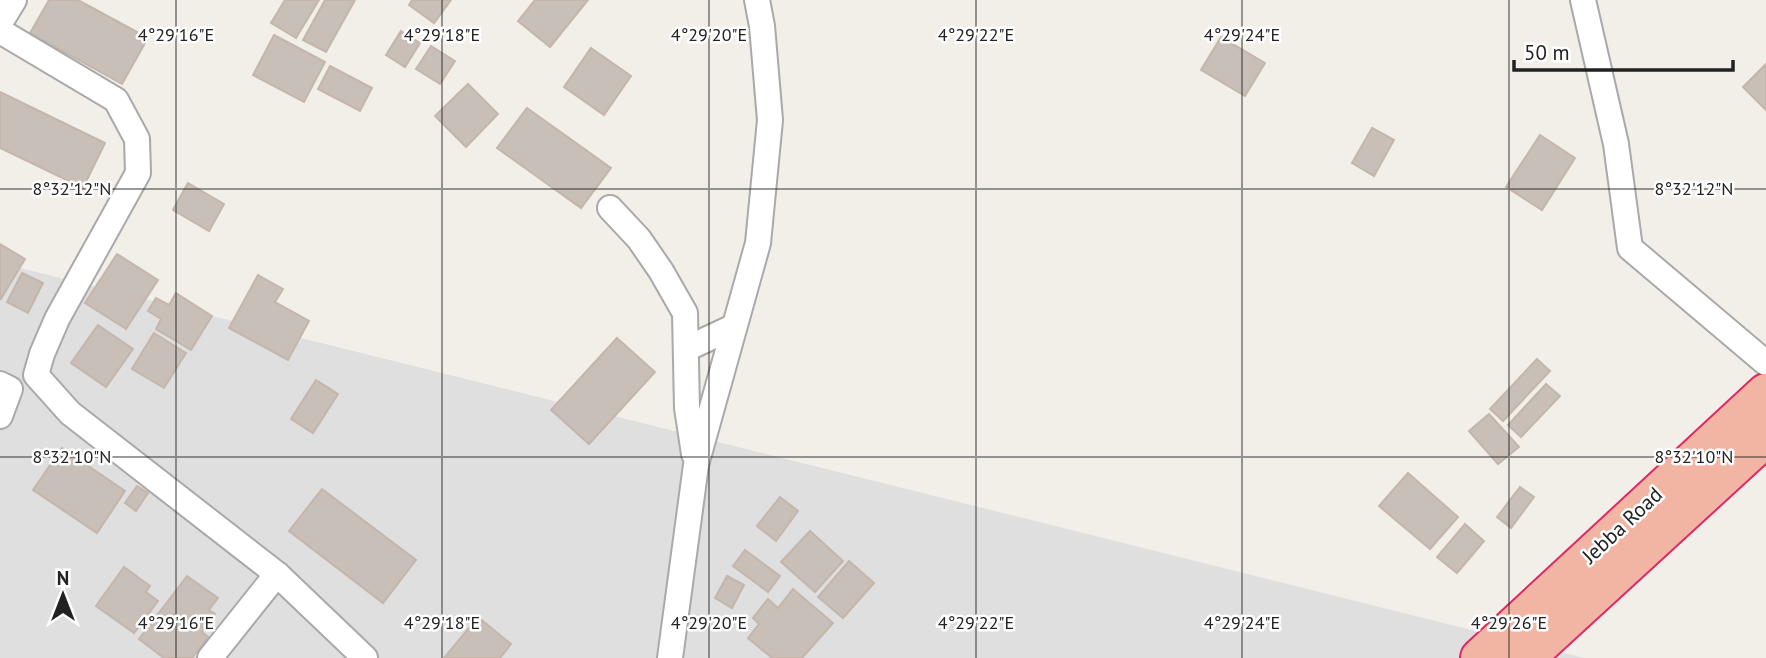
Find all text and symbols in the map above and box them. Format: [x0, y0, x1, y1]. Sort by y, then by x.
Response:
text: 4°29'16"E [138, 23, 214, 46]
text: 4°29'18"E [404, 23, 480, 46]
text: 4°29'20"E [671, 23, 747, 46]
text: 4°29'22"E [938, 23, 1014, 46]
text: 4°29'24"E [1204, 23, 1280, 46]
scale bar [1514, 28, 1733, 72]
text: 50 m [1524, 39, 1570, 66]
text: 8°32'12"N [33, 177, 111, 200]
text: 8°32'12"N [1655, 177, 1733, 200]
text: 8°32'10"N [33, 445, 111, 468]
text: 8°32'10"N [1655, 445, 1733, 468]
street label: Jebba Road [1576, 481, 1668, 570]
north arrow [28, 560, 98, 630]
text: N [57, 566, 69, 590]
text: 4°29'16"E [138, 611, 214, 634]
text: 4°29'18"E [404, 611, 480, 634]
text: 4°29'20"E [671, 611, 747, 634]
text: 4°29'22"E [938, 611, 1014, 634]
text: 4°29'24"E [1204, 611, 1280, 634]
text: 4°29'26"E [1471, 611, 1547, 634]

